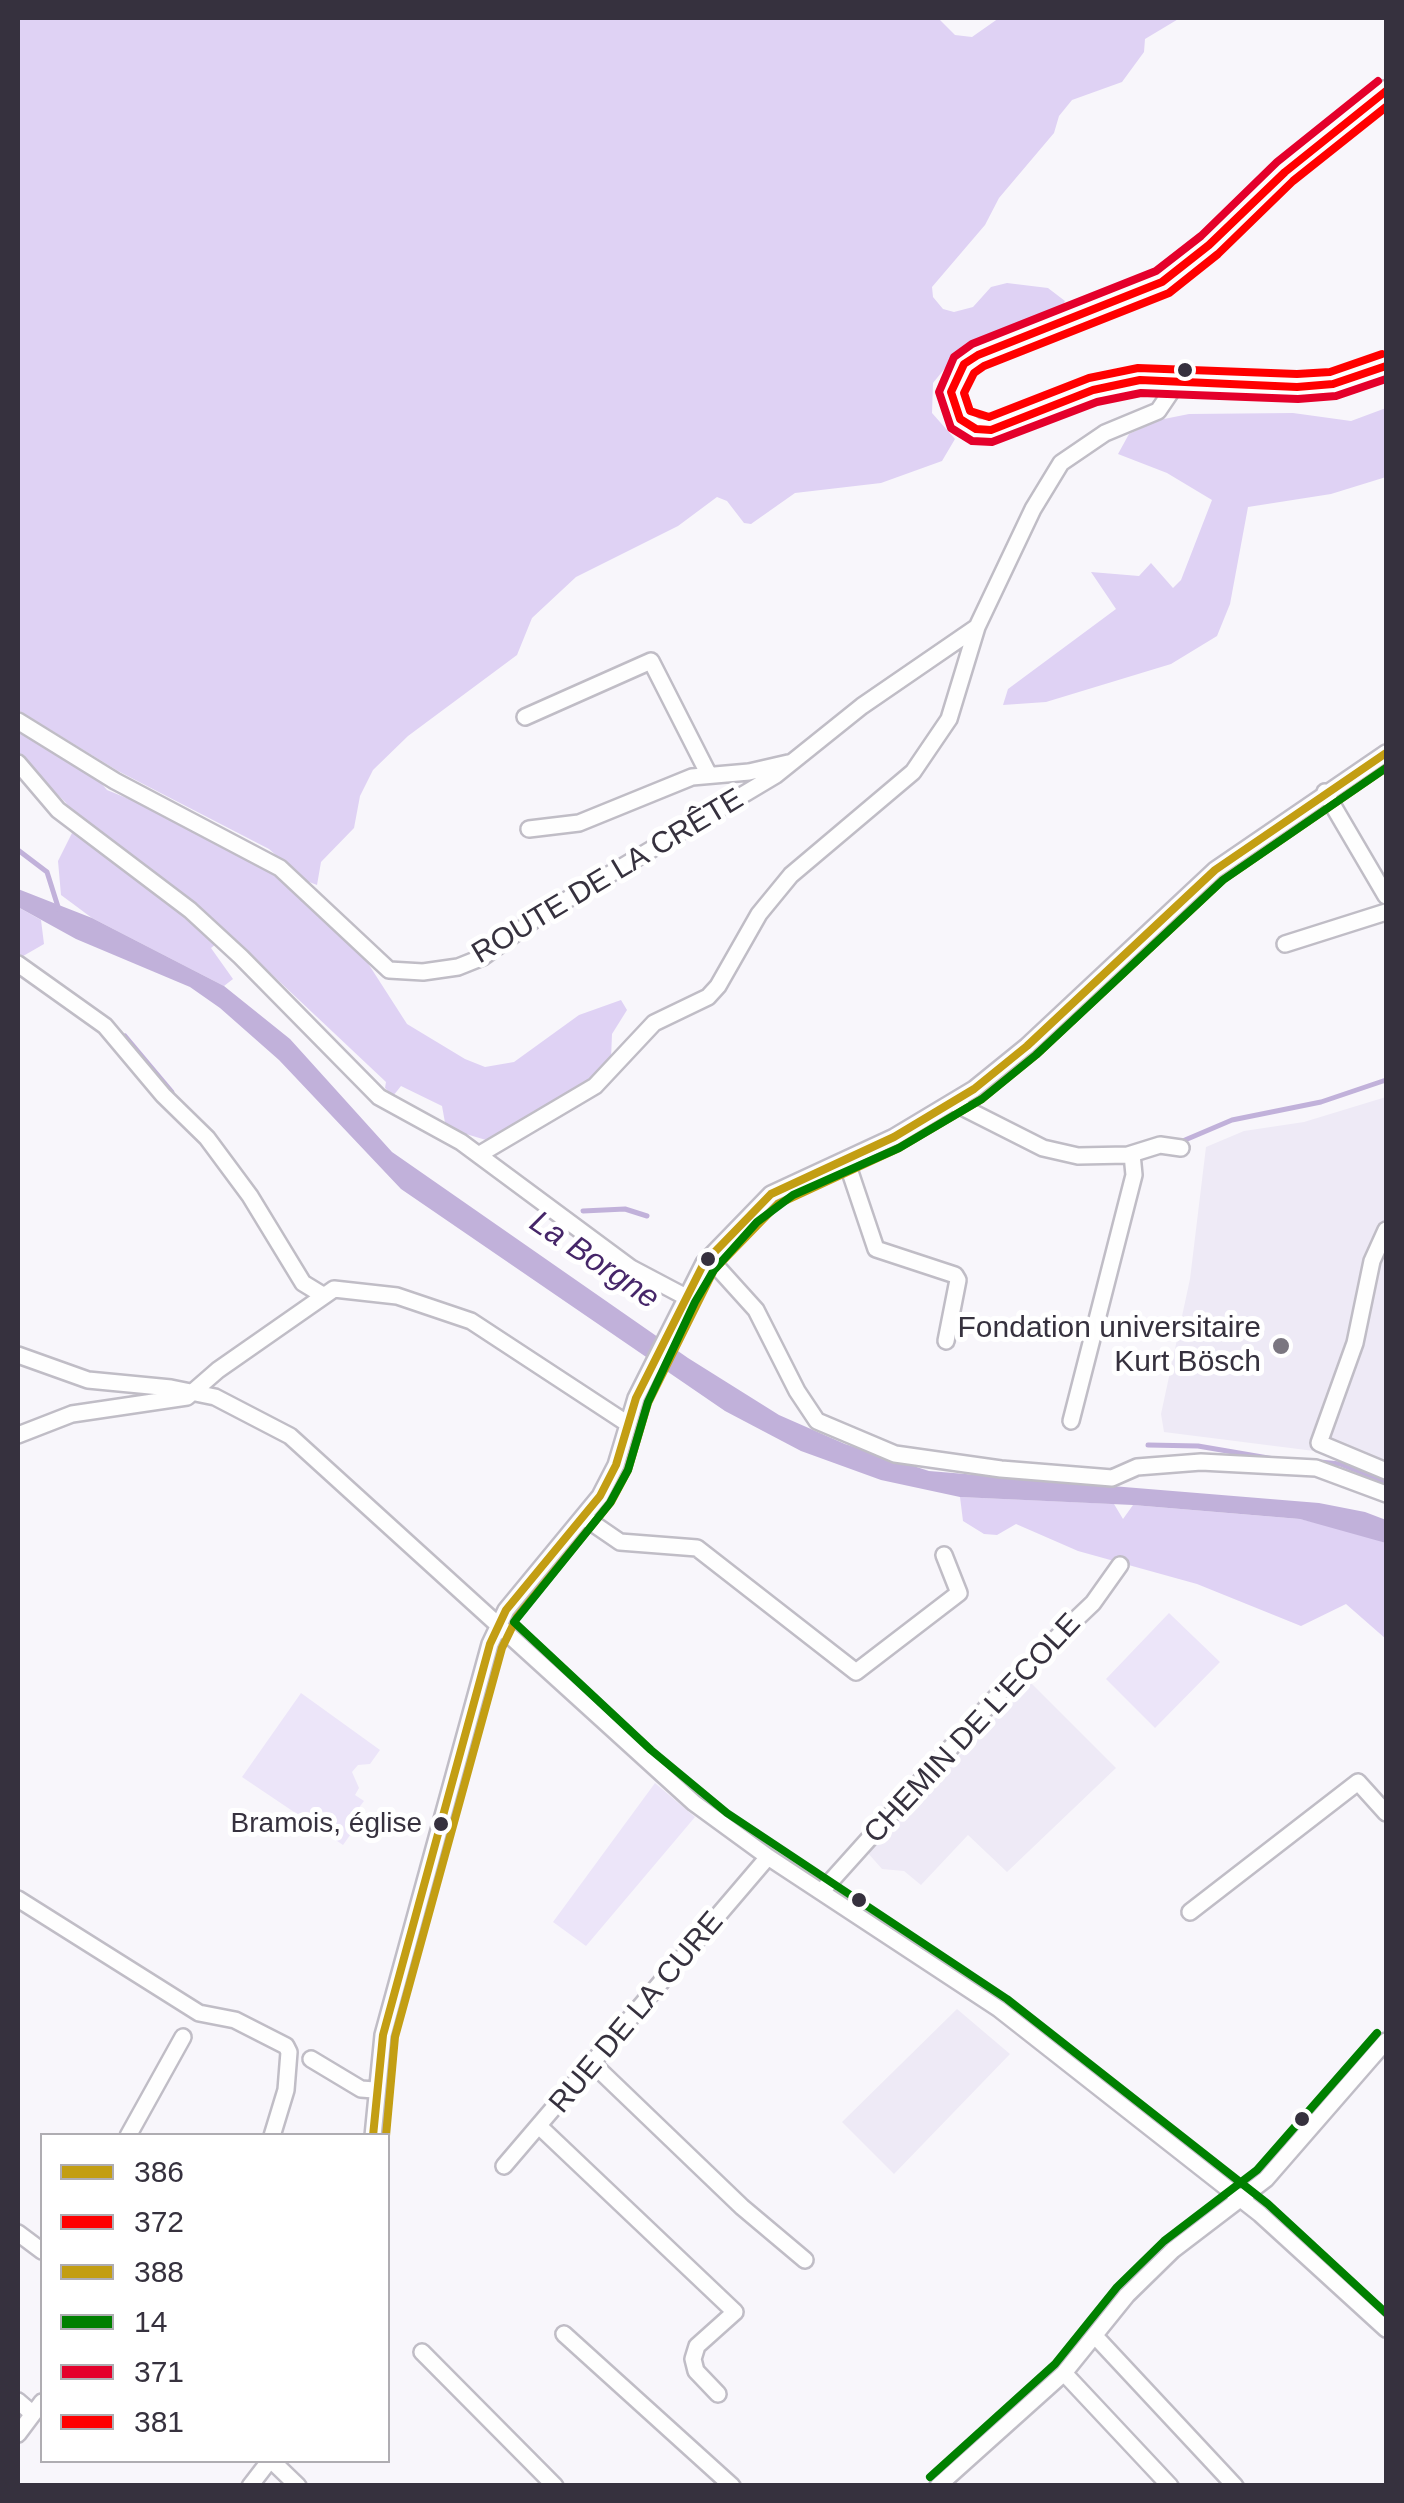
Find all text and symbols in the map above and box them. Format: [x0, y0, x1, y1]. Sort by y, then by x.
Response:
unlabelled marker [1175, 360, 1195, 380]
street label: ROUTE DE LA CRÊTE [466, 782, 750, 972]
water label: La Borgne [522, 1204, 666, 1318]
unlabelled marker [698, 1249, 718, 1269]
place label: Fondation universitaire Kurt Bösch [957, 1311, 1261, 1382]
marker: Fondation universitaire Kurt Bösch [1270, 1335, 1292, 1357]
street label: CHEMIN DE L'ECOLE [857, 1607, 1089, 1851]
place label: Bramois, église [231, 1807, 422, 1841]
marker: Bramois, église [431, 1814, 451, 1834]
unlabelled marker [849, 1890, 869, 1910]
street label: RUE DE LA CURE [542, 1905, 732, 2121]
unlabelled marker [1292, 2109, 1312, 2129]
legend [40, 2133, 390, 2463]
text: 386 [134, 2155, 184, 2188]
text: 372 [134, 2205, 184, 2238]
text: 388 [134, 2255, 184, 2288]
text: 14 [134, 2305, 167, 2338]
text: 371 [134, 2355, 184, 2388]
text: 381 [134, 2405, 184, 2438]

